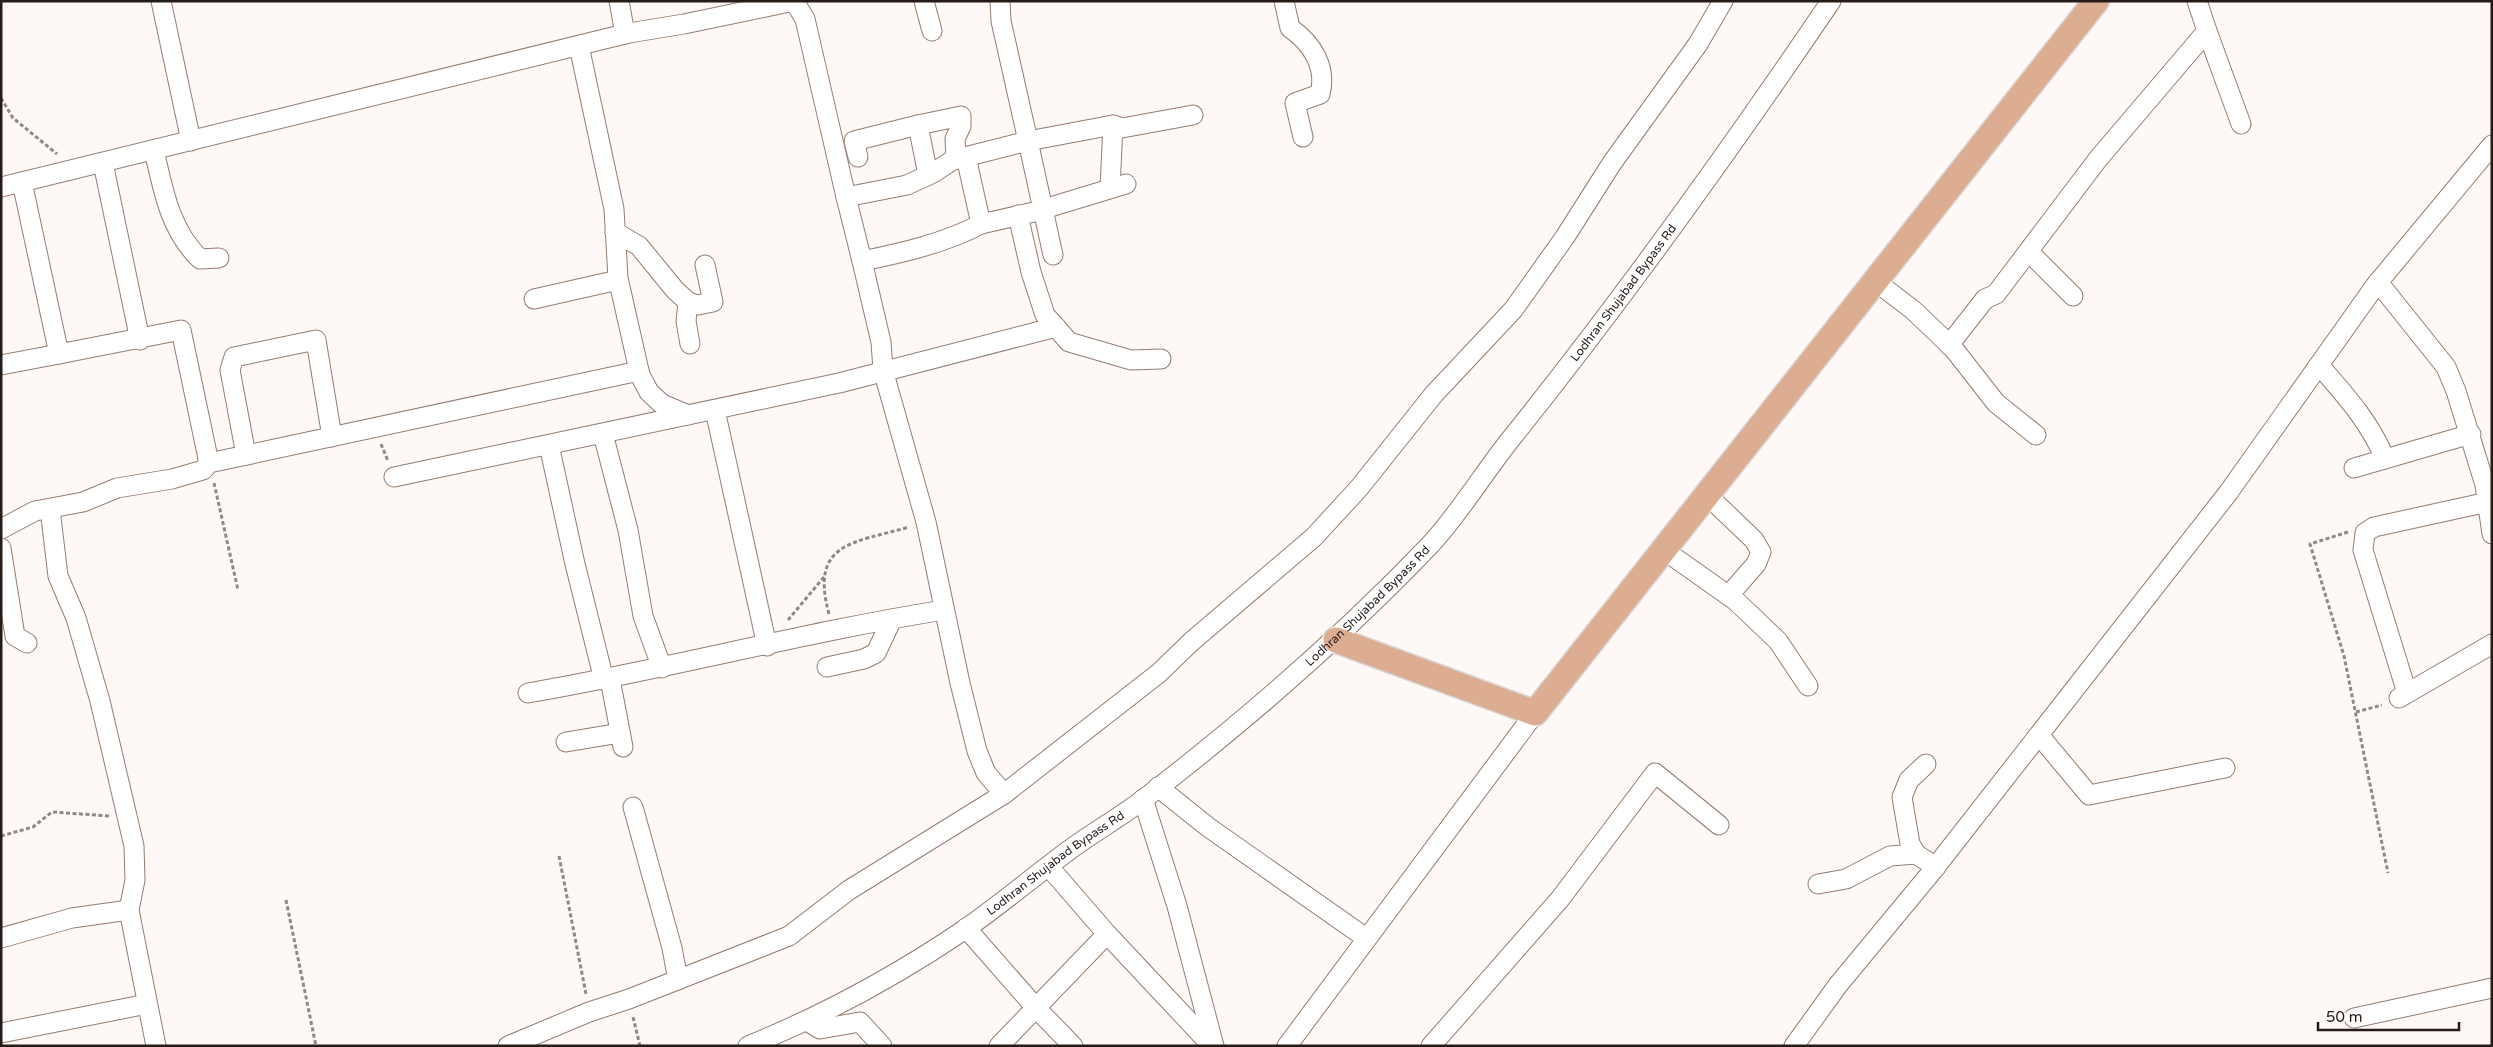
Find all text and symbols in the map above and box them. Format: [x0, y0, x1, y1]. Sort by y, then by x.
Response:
street label: Lodhran Shujabad Bypass Rd [1568, 222, 1679, 364]
street label: Lodhran Shujabad Bypass Rd [1302, 543, 1433, 669]
street label: Lodhran Shujabad Bypass Rd [984, 808, 1127, 918]
scale bar [2318, 1000, 2459, 1032]
text: 50 m [2326, 1008, 2363, 1026]

